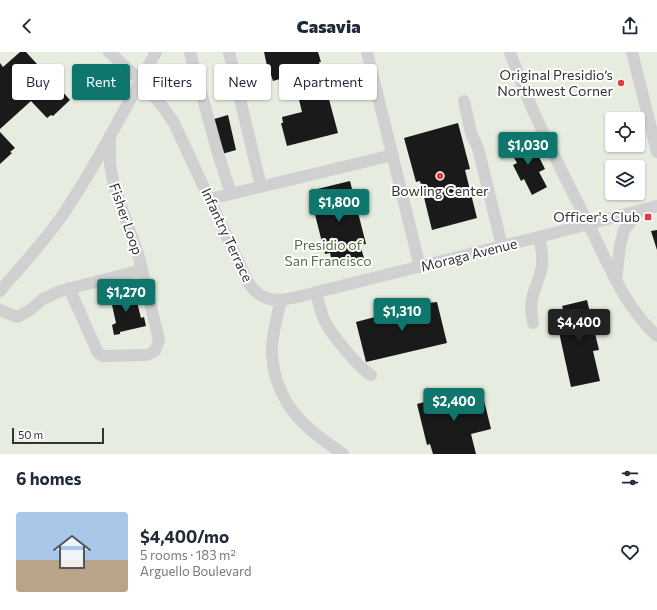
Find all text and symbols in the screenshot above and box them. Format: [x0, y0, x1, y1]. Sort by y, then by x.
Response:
icon: back [16, 15, 38, 37]
text: Casavia [296, 15, 361, 37]
icon: share [619, 15, 641, 37]
chip: Buy [12, 64, 64, 100]
chip: Rent [72, 64, 130, 100]
chip: Filters [138, 64, 206, 100]
chip: New [214, 64, 271, 100]
chip: Apartment [279, 64, 377, 100]
place label: Original Presidio’s Northwest Corner [497, 66, 613, 99]
marker: Original Presidio’s Northwest Corner [616, 78, 626, 88]
map controls [605, 112, 645, 200]
button: locate [605, 112, 645, 152]
pin: $1,030 [495, 132, 561, 166]
text: $1,030 [507, 137, 549, 153]
button: layers [605, 160, 645, 200]
marker: Bowling Center [435, 171, 445, 181]
street label: Fisher Loop [106, 181, 147, 257]
place label: Bowling Center [391, 182, 489, 199]
street label: Infantry Terrace [198, 185, 257, 285]
pin: $1,800 [306, 189, 372, 223]
text: $1,800 [318, 194, 360, 210]
place label: Officer's Club [553, 208, 640, 225]
marker: Officer's Club [643, 212, 653, 222]
street label: Moraga Avenue [419, 234, 519, 275]
park label: Presidio of San Francisco [284, 236, 372, 269]
pin: $1,270 [93, 279, 159, 313]
text: $1,270 [106, 284, 146, 300]
pin: $1,310 [369, 298, 435, 332]
text: $1,310 [383, 303, 421, 319]
pin: $4,400 [546, 309, 612, 343]
text: $4,400 [557, 314, 601, 330]
pin: $2,400 [421, 388, 487, 422]
text: $2,400 [432, 393, 476, 409]
scale bar [12, 426, 104, 445]
text: 50 m [18, 428, 43, 441]
icon: filters [619, 467, 641, 489]
text: 6 homes [16, 468, 81, 489]
text: $4,400/mo [140, 526, 229, 547]
icon: home [48, 528, 96, 576]
icon: heart [619, 541, 641, 563]
text: 5 rooms · 183 m² [140, 547, 236, 563]
text: Arguello Boulevard [140, 563, 251, 579]

